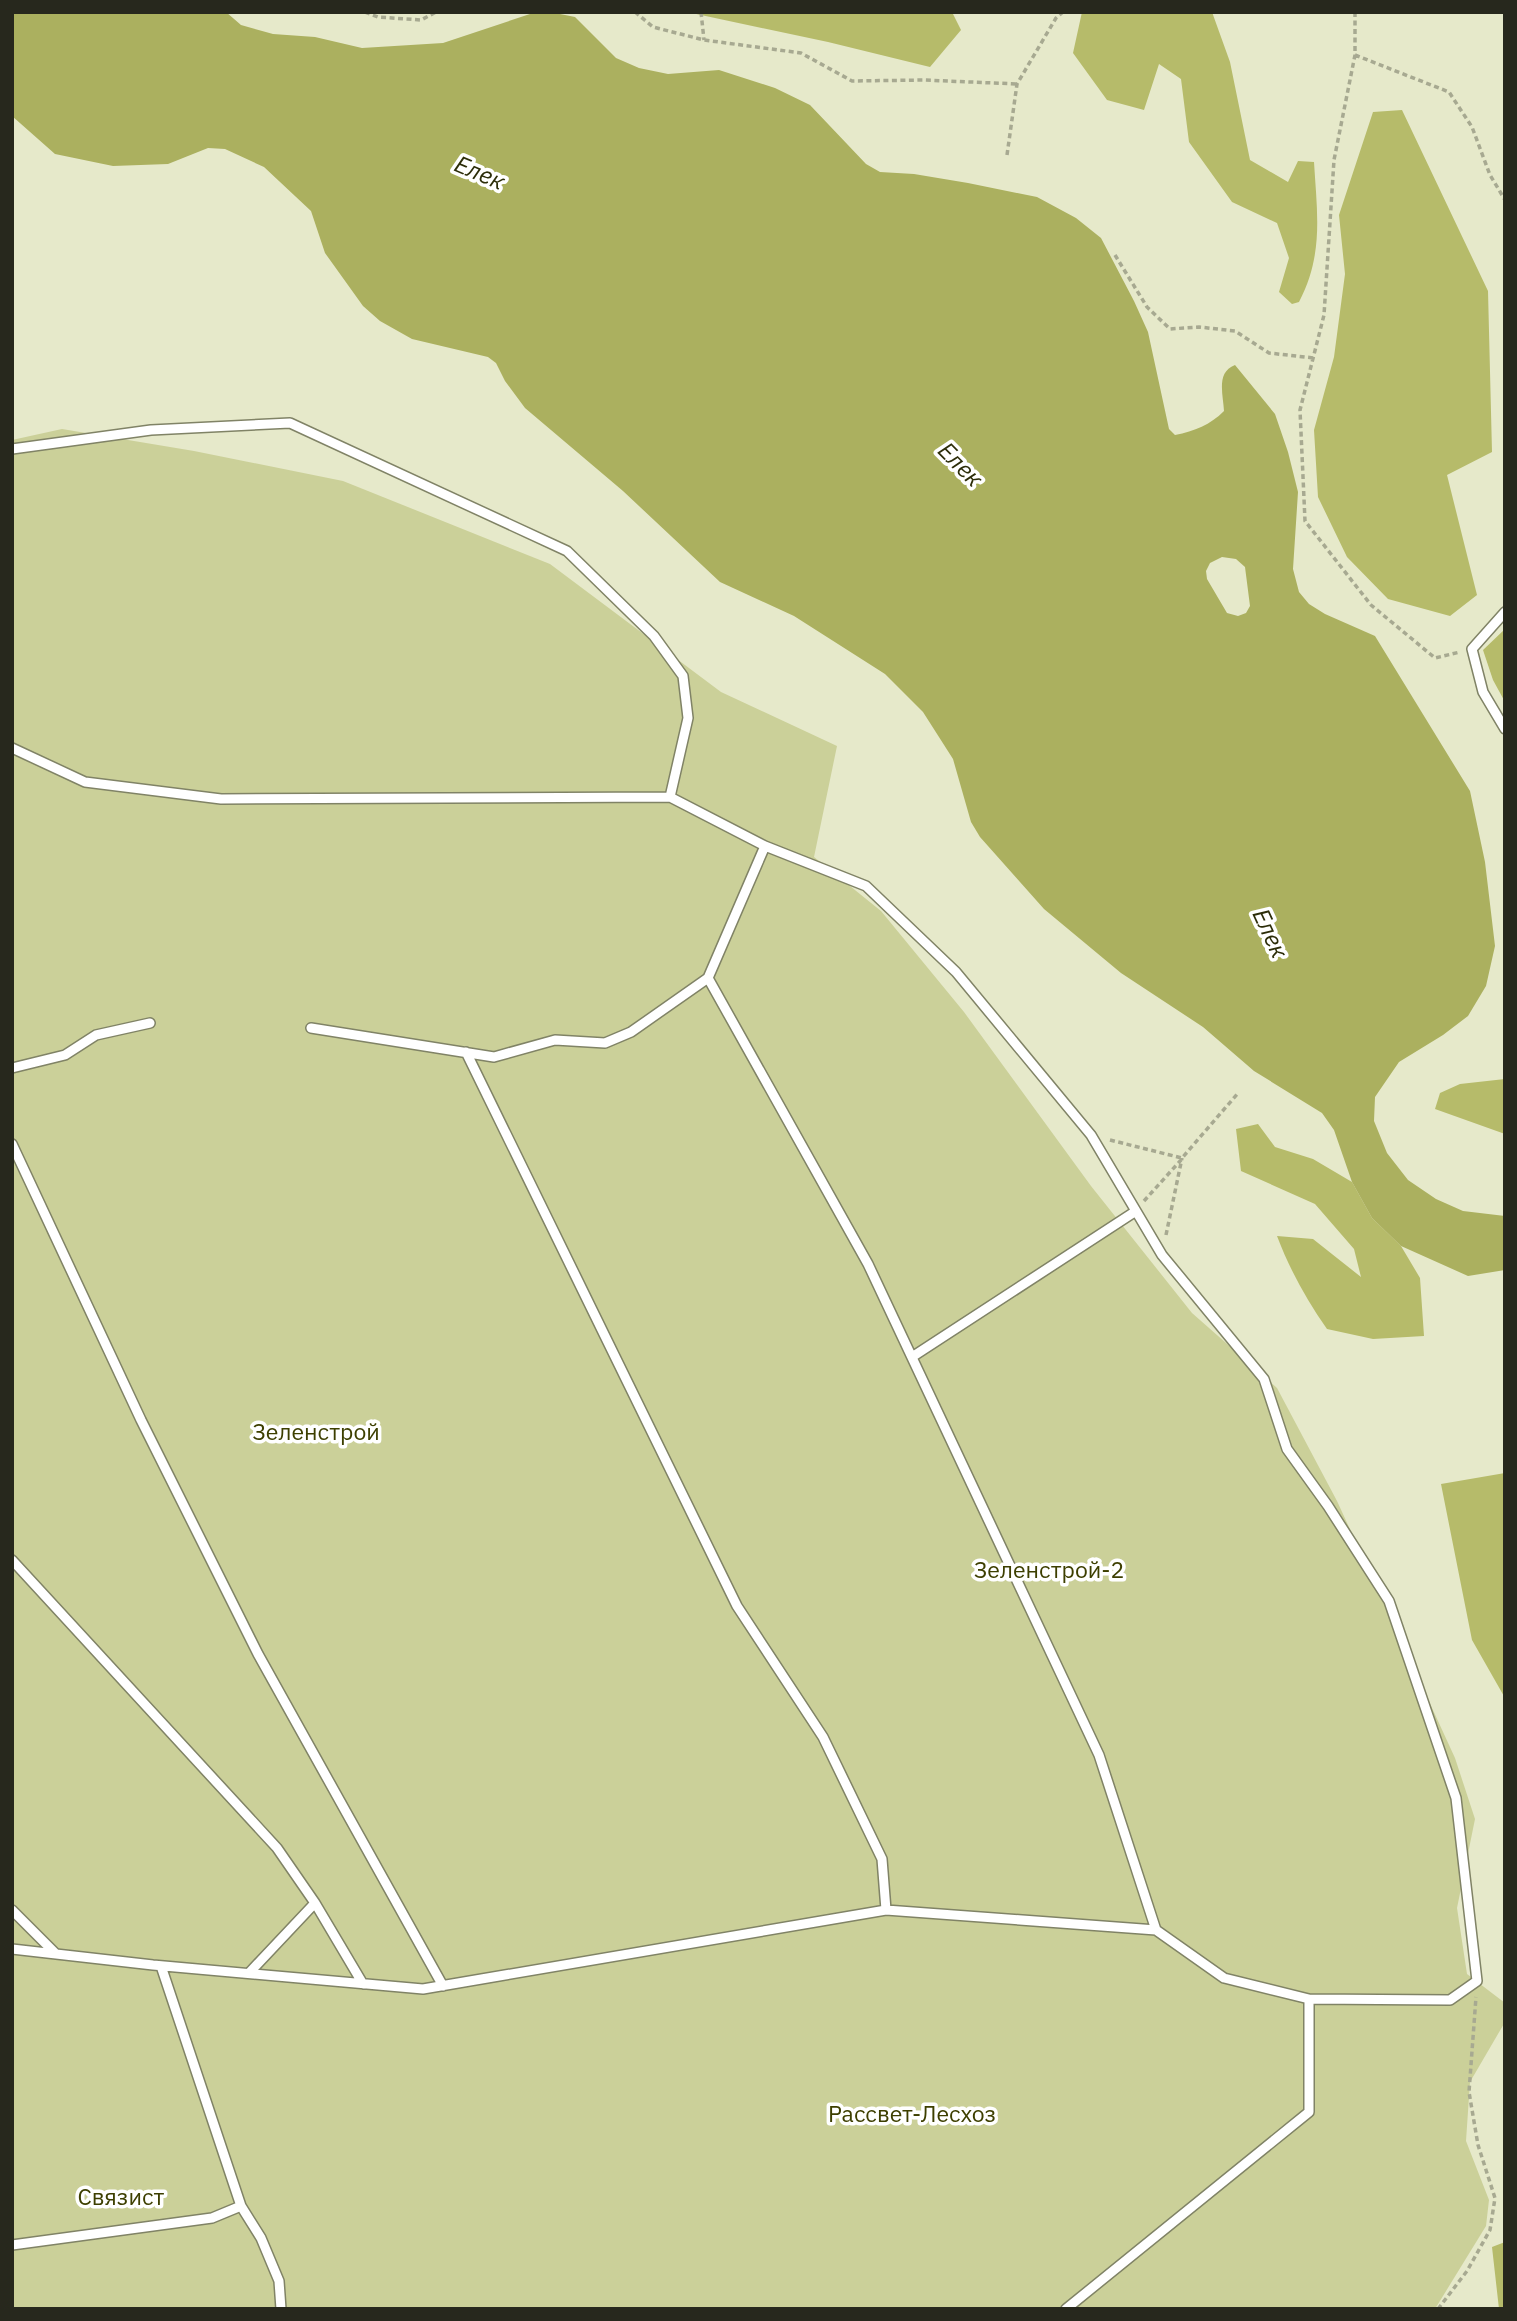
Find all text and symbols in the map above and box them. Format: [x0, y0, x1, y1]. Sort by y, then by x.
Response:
water label: Елек [450, 147, 510, 197]
water label: Елек [931, 434, 991, 494]
water label: Елек [1246, 903, 1297, 963]
park label: Зеленстрой [252, 1416, 380, 1446]
park label: Зеленстрой-2 [974, 1554, 1124, 1584]
park label: Рассвет-Лесхоз [828, 2098, 996, 2128]
park label: Связист [78, 2181, 165, 2211]

